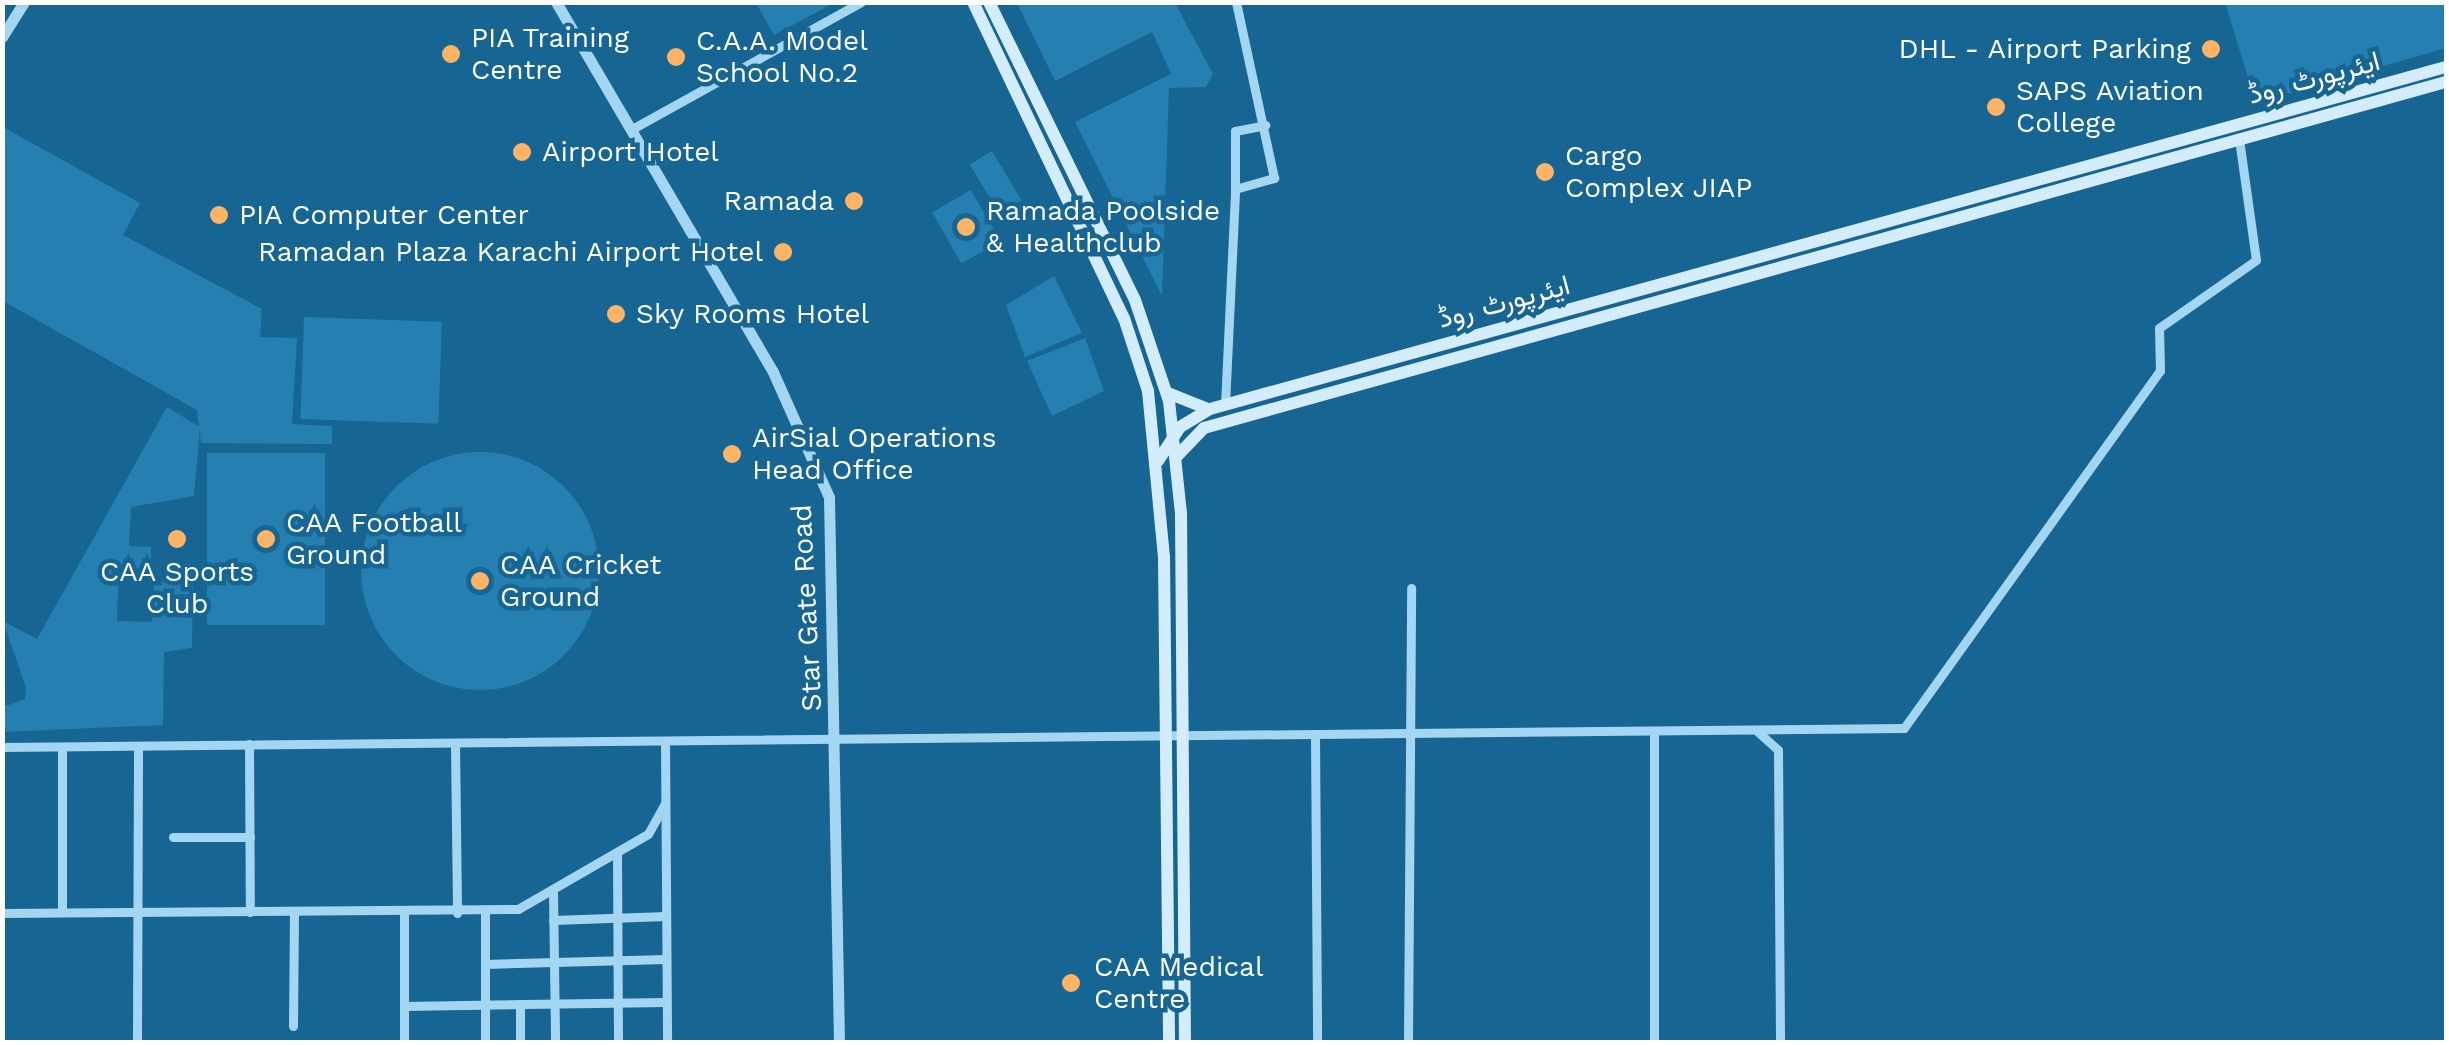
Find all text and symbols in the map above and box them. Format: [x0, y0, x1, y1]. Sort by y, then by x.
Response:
place label: PIA Training Centre [471, 21, 631, 87]
place label: C.A.A. Model School No.2 [696, 24, 868, 90]
place label: DHL - Airport Parking [1897, 32, 2191, 66]
marker: DHL - Airport Parking [2200, 38, 2222, 60]
marker: PIA Training Centre [440, 43, 462, 65]
street label: ایئرپورٹ روڈ [2244, 44, 2384, 112]
marker: C.A.A. Model School No.2 [665, 46, 687, 68]
place label: SAPS Aviation College [2016, 74, 2205, 140]
marker: SAPS Aviation College [1985, 96, 2007, 118]
place label: Airport Hotel [542, 135, 719, 169]
place label: Cargo Complex JIAP [1565, 139, 1754, 205]
marker: Airport Hotel [511, 141, 533, 163]
marker: Cargo Complex JIAP [1534, 161, 1556, 183]
place label: Ramada [724, 184, 834, 218]
marker: Ramada [843, 190, 865, 212]
place label: Ramada Poolside & Healthclub [986, 194, 1221, 260]
place label: PIA Computer Center [239, 198, 531, 232]
marker: PIA Computer Center [208, 204, 230, 226]
marker: Ramada Poolside & Healthclub [955, 216, 977, 238]
place label: Ramadan Plaza Karachi Airport Hotel [256, 235, 763, 269]
marker: Ramadan Plaza Karachi Airport Hotel [772, 241, 794, 263]
street label: ایئرپورٹ روڈ [1434, 268, 1574, 336]
place label: Sky Rooms Hotel [636, 297, 870, 331]
marker: Sky Rooms Hotel [605, 303, 627, 325]
place label: AirSial Operations Head Office [752, 421, 997, 487]
marker: AirSial Operations Head Office [721, 443, 743, 465]
street label: Star Gate Road [785, 503, 829, 713]
place label: CAA Football Ground [286, 506, 463, 572]
marker: CAA Sports Club [166, 528, 188, 550]
marker: CAA Football Ground [255, 528, 277, 550]
place label: CAA Cricket Ground [500, 548, 662, 614]
place label: CAA Sports Club [100, 555, 254, 621]
marker: CAA Cricket Ground [469, 570, 491, 592]
place label: CAA Medical Centre [1094, 950, 1265, 1016]
marker: CAA Medical Centre [1058, 970, 1084, 996]

